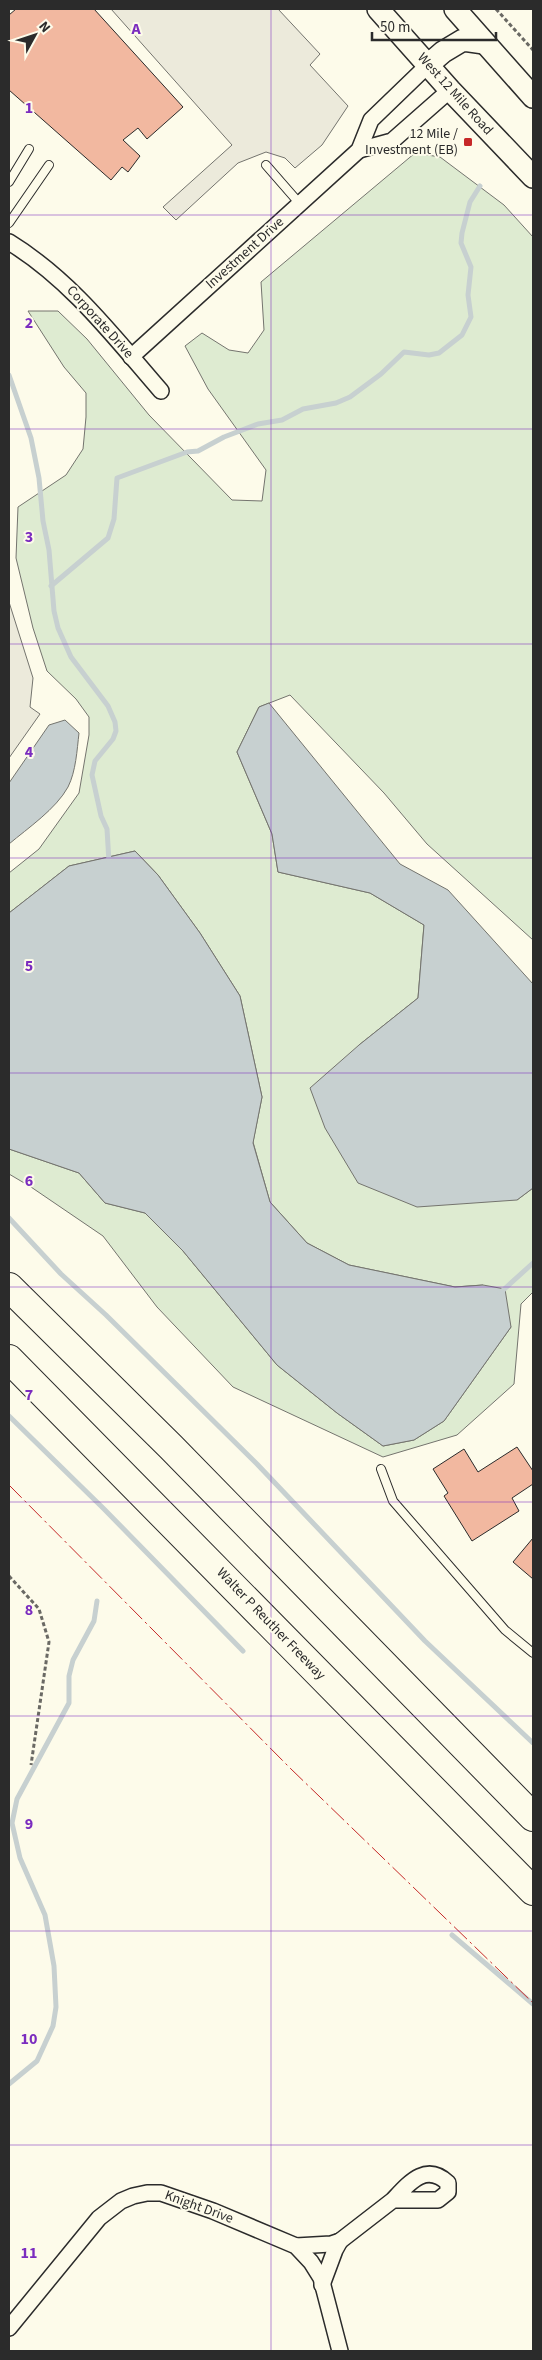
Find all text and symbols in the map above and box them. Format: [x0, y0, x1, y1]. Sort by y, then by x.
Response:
north arrow [10, 10, 60, 60]
scale bar [372, 10, 496, 42]
text: N [34, 17, 55, 37]
text: 50 m [380, 17, 410, 38]
text: A [130, 18, 141, 40]
street label: West 12 Mile Road [413, 48, 497, 140]
text: 1 [25, 97, 33, 119]
place label: 12 Mile / Investment (EB) [365, 124, 458, 160]
marker: 12 Mile / Investment (EB) [462, 136, 474, 148]
street label: Investment Drive [201, 212, 289, 294]
street label: Corporate Drive [62, 281, 138, 363]
text: 2 [25, 312, 33, 334]
text: 3 [25, 526, 33, 548]
text: 4 [25, 741, 34, 763]
text: 5 [25, 955, 33, 977]
text: 6 [25, 1170, 33, 1192]
text: 7 [25, 1384, 33, 1406]
street label: Walter P Reuther Freeway [212, 1563, 330, 1685]
text: 8 [25, 1599, 33, 1621]
text: 9 [25, 1813, 33, 1835]
text: 10 [21, 2028, 37, 2050]
street label: Knight Drive [162, 2185, 236, 2229]
text: 11 [21, 2242, 37, 2264]

